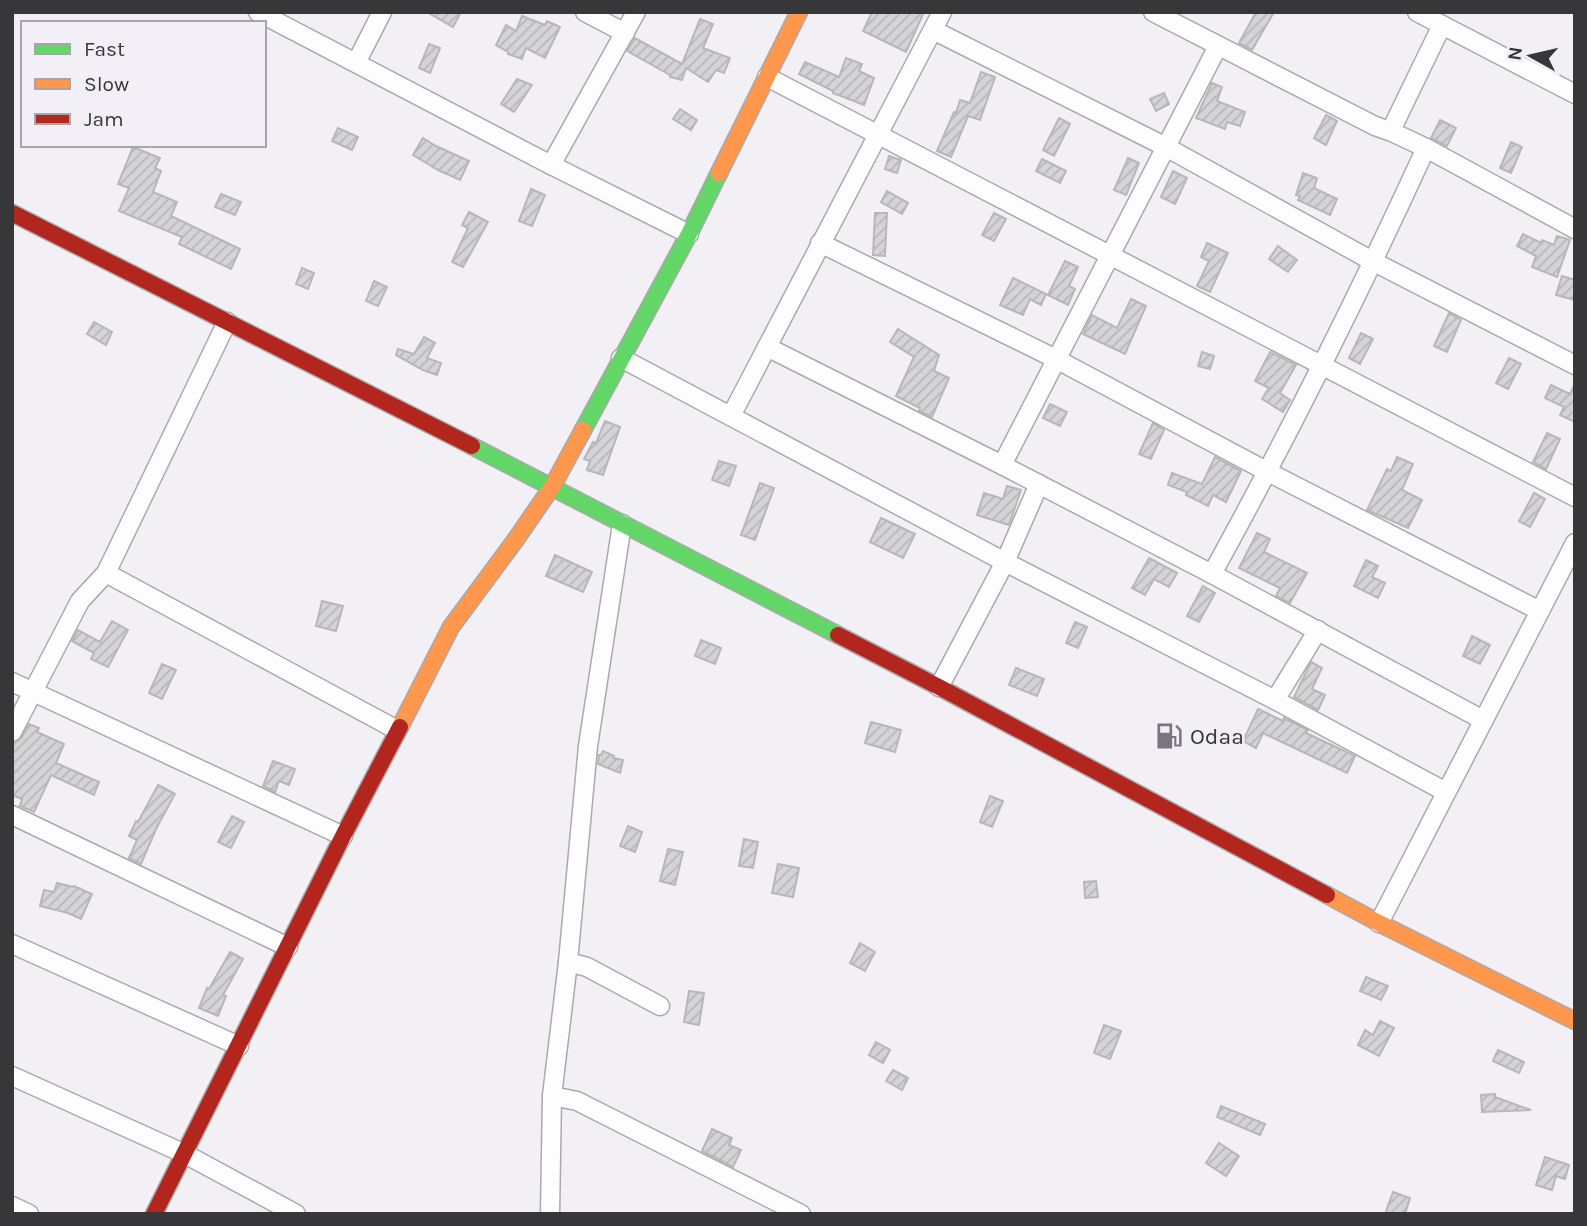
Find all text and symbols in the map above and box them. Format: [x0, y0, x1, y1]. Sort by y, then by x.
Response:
legend [21, 21, 266, 147]
north arrow [1496, 21, 1566, 91]
text: Fast [84, 37, 125, 61]
text: N [1503, 45, 1527, 62]
text: Slow [84, 72, 129, 96]
text: Jam [84, 107, 124, 131]
fuel station icon: Odaa [1154, 721, 1184, 751]
place label: Odaa [1190, 723, 1244, 750]

